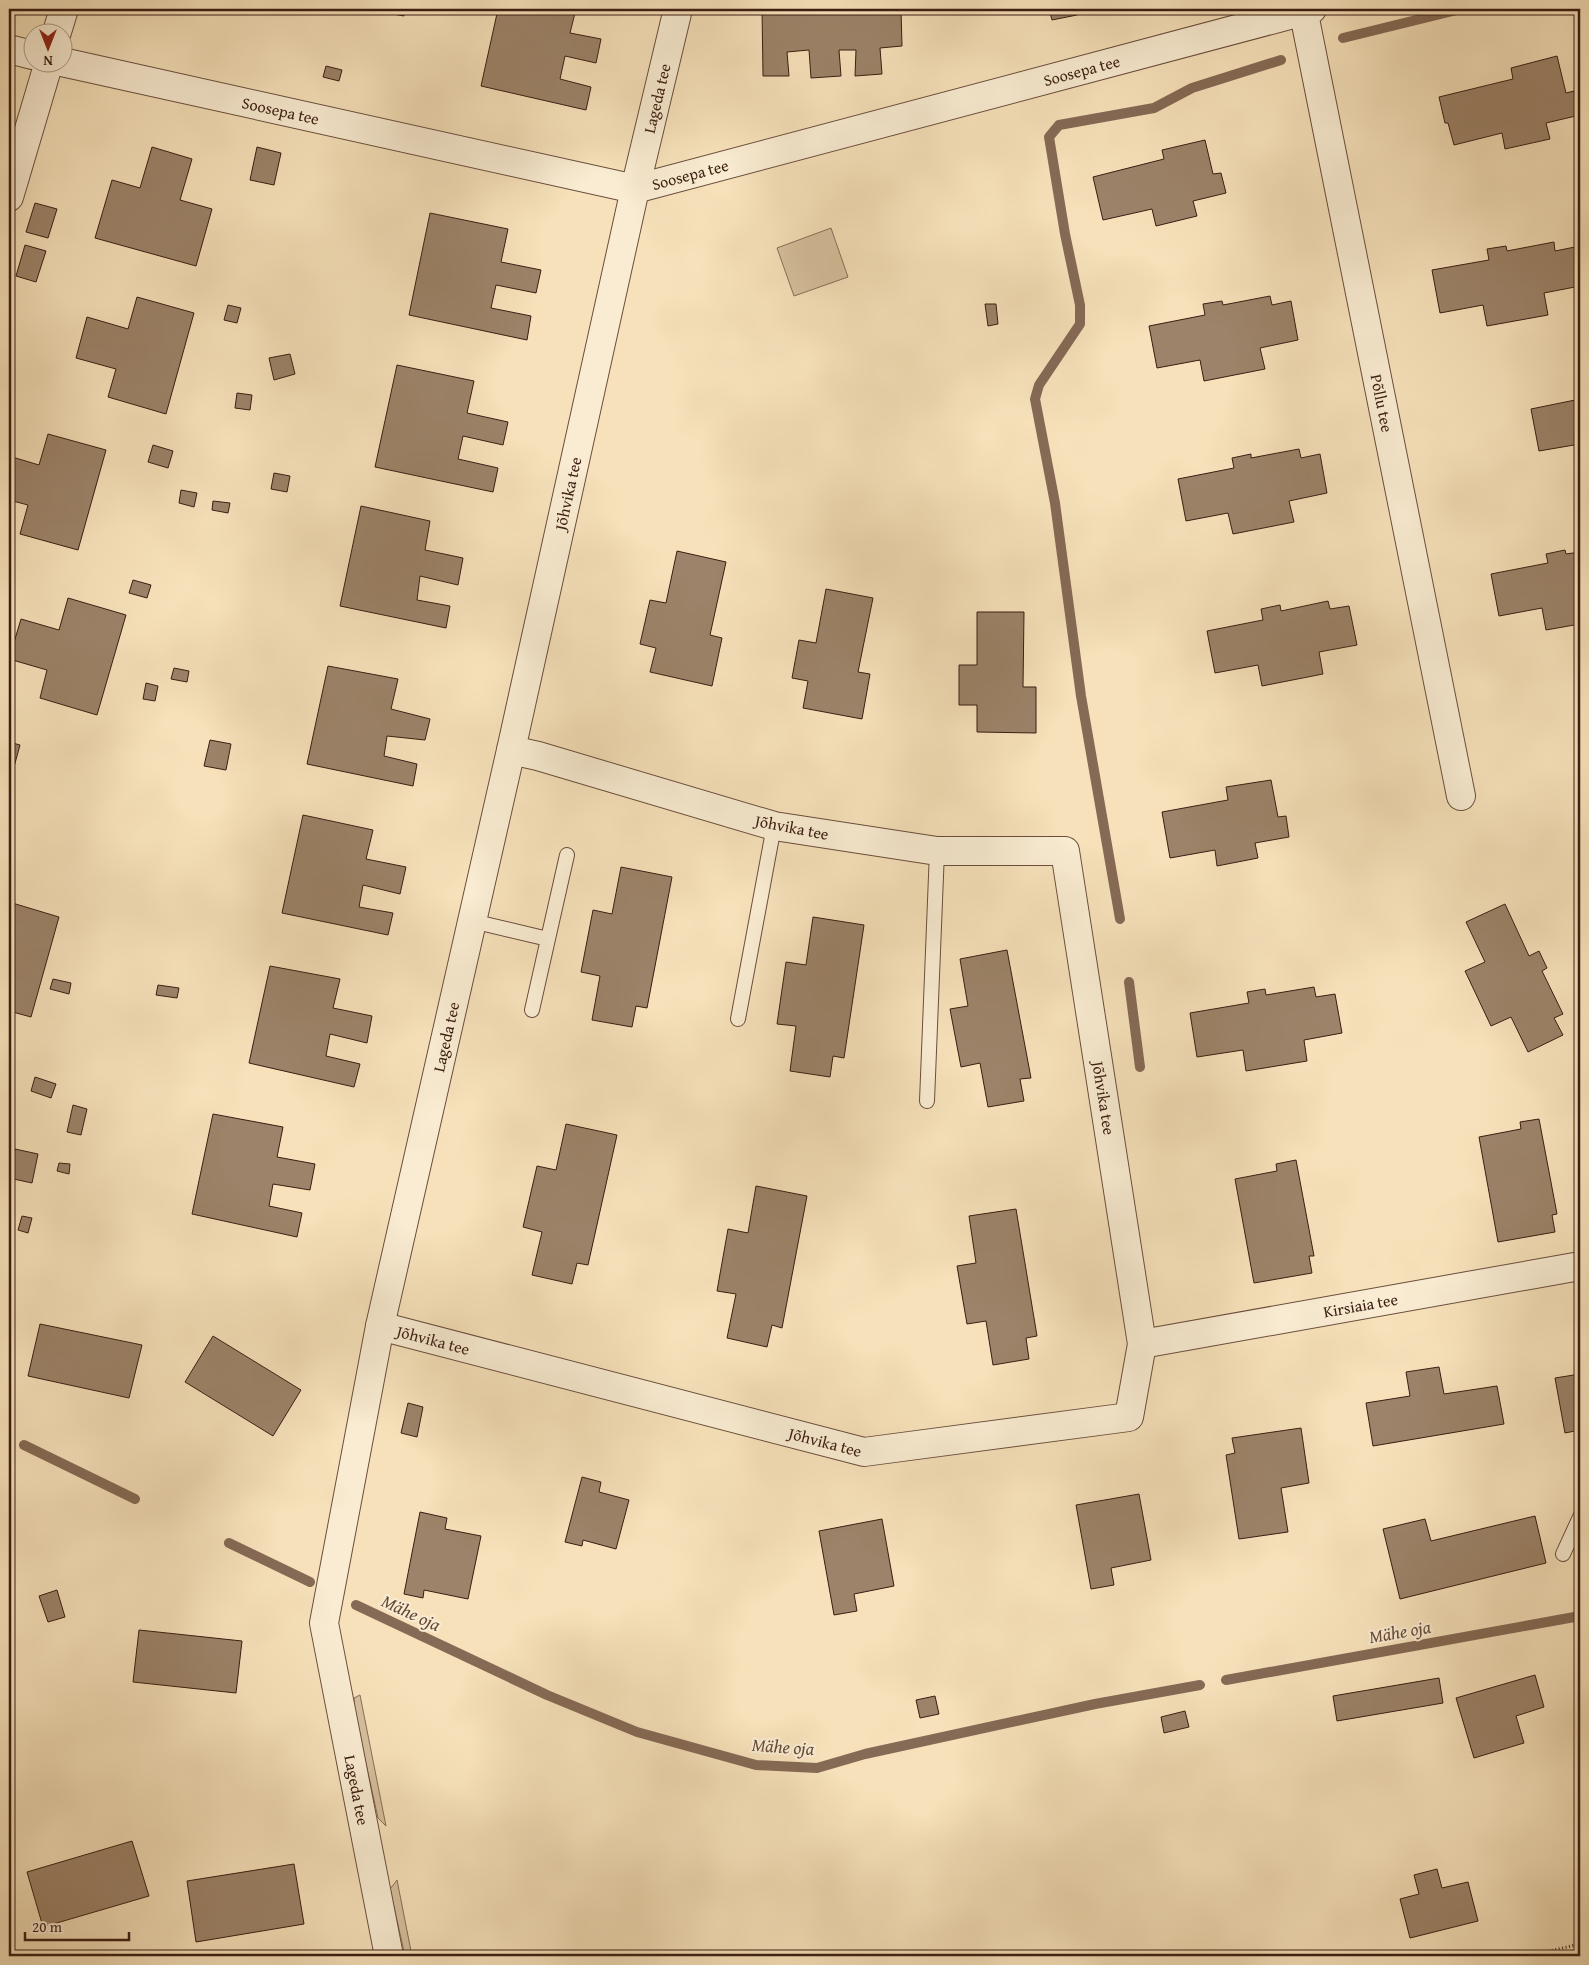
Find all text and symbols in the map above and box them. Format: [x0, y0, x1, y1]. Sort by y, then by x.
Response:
north arrow [22, 22, 72, 72]
street label: Soosepa tee [1041, 49, 1123, 92]
text: N [43, 51, 53, 71]
street label: Lageda tee [637, 61, 677, 136]
street label: Soosepa tee [240, 90, 322, 131]
street label: Soosepa tee [649, 153, 731, 196]
street label: Põllu tee [1365, 372, 1400, 434]
street label: Jõhvika tee [548, 454, 587, 534]
street label: Jõhvika tee [751, 808, 831, 846]
street label: Lageda tee [426, 1000, 465, 1074]
street label: Jõhvika tee [1086, 1057, 1122, 1137]
street label: Kirsiaia tee [1321, 1287, 1400, 1323]
street label: Jõhvika tee [392, 1318, 472, 1361]
street label: Jõhvika tee [784, 1420, 864, 1463]
water label: Mähe oja [377, 1587, 446, 1638]
water label: Mähe oja [1367, 1613, 1434, 1650]
water label: Mähe oja [751, 1731, 816, 1762]
street label: Lageda tee [338, 1753, 376, 1827]
scale bar [25, 1910, 129, 1942]
text: 20 m [32, 1916, 63, 1937]

